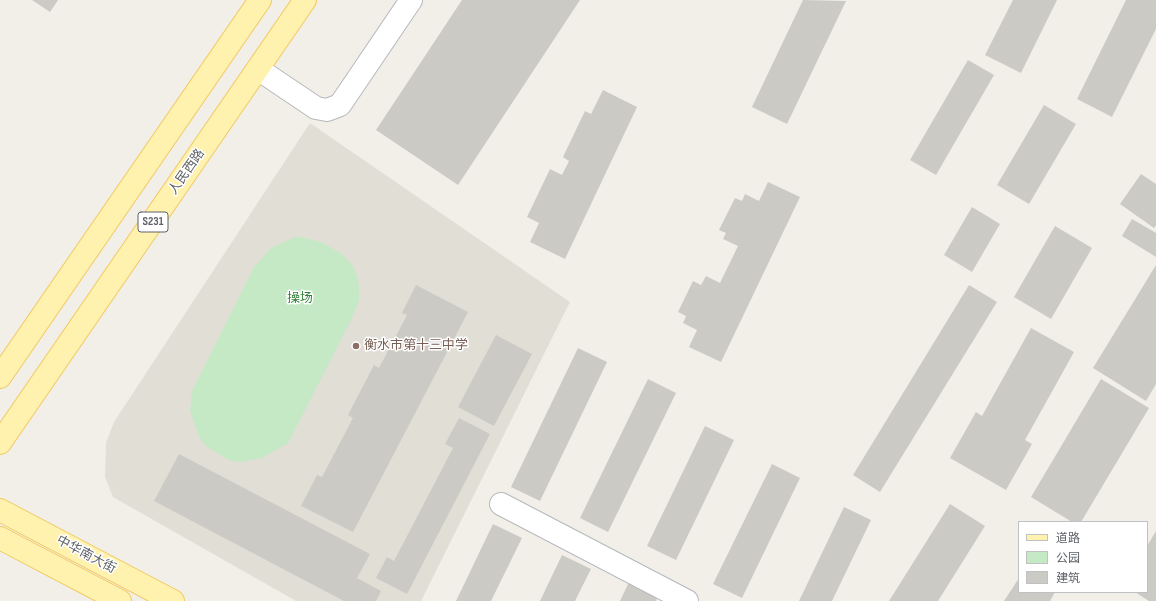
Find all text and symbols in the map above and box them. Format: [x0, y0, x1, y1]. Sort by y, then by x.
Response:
street label: 人民西路 [166, 146, 208, 198]
road number: S231 [138, 212, 168, 232]
park label: 操场 [287, 291, 313, 307]
place label: 衡水市第十三中学 [364, 338, 468, 354]
marker: 衡水市第十三中学 [351, 341, 361, 351]
legend [1018, 521, 1148, 593]
text: 道路 [1056, 531, 1080, 546]
street label: 中华南大街 [54, 533, 118, 577]
text: 公园 [1056, 551, 1080, 566]
text: 建筑 [1056, 571, 1080, 586]

